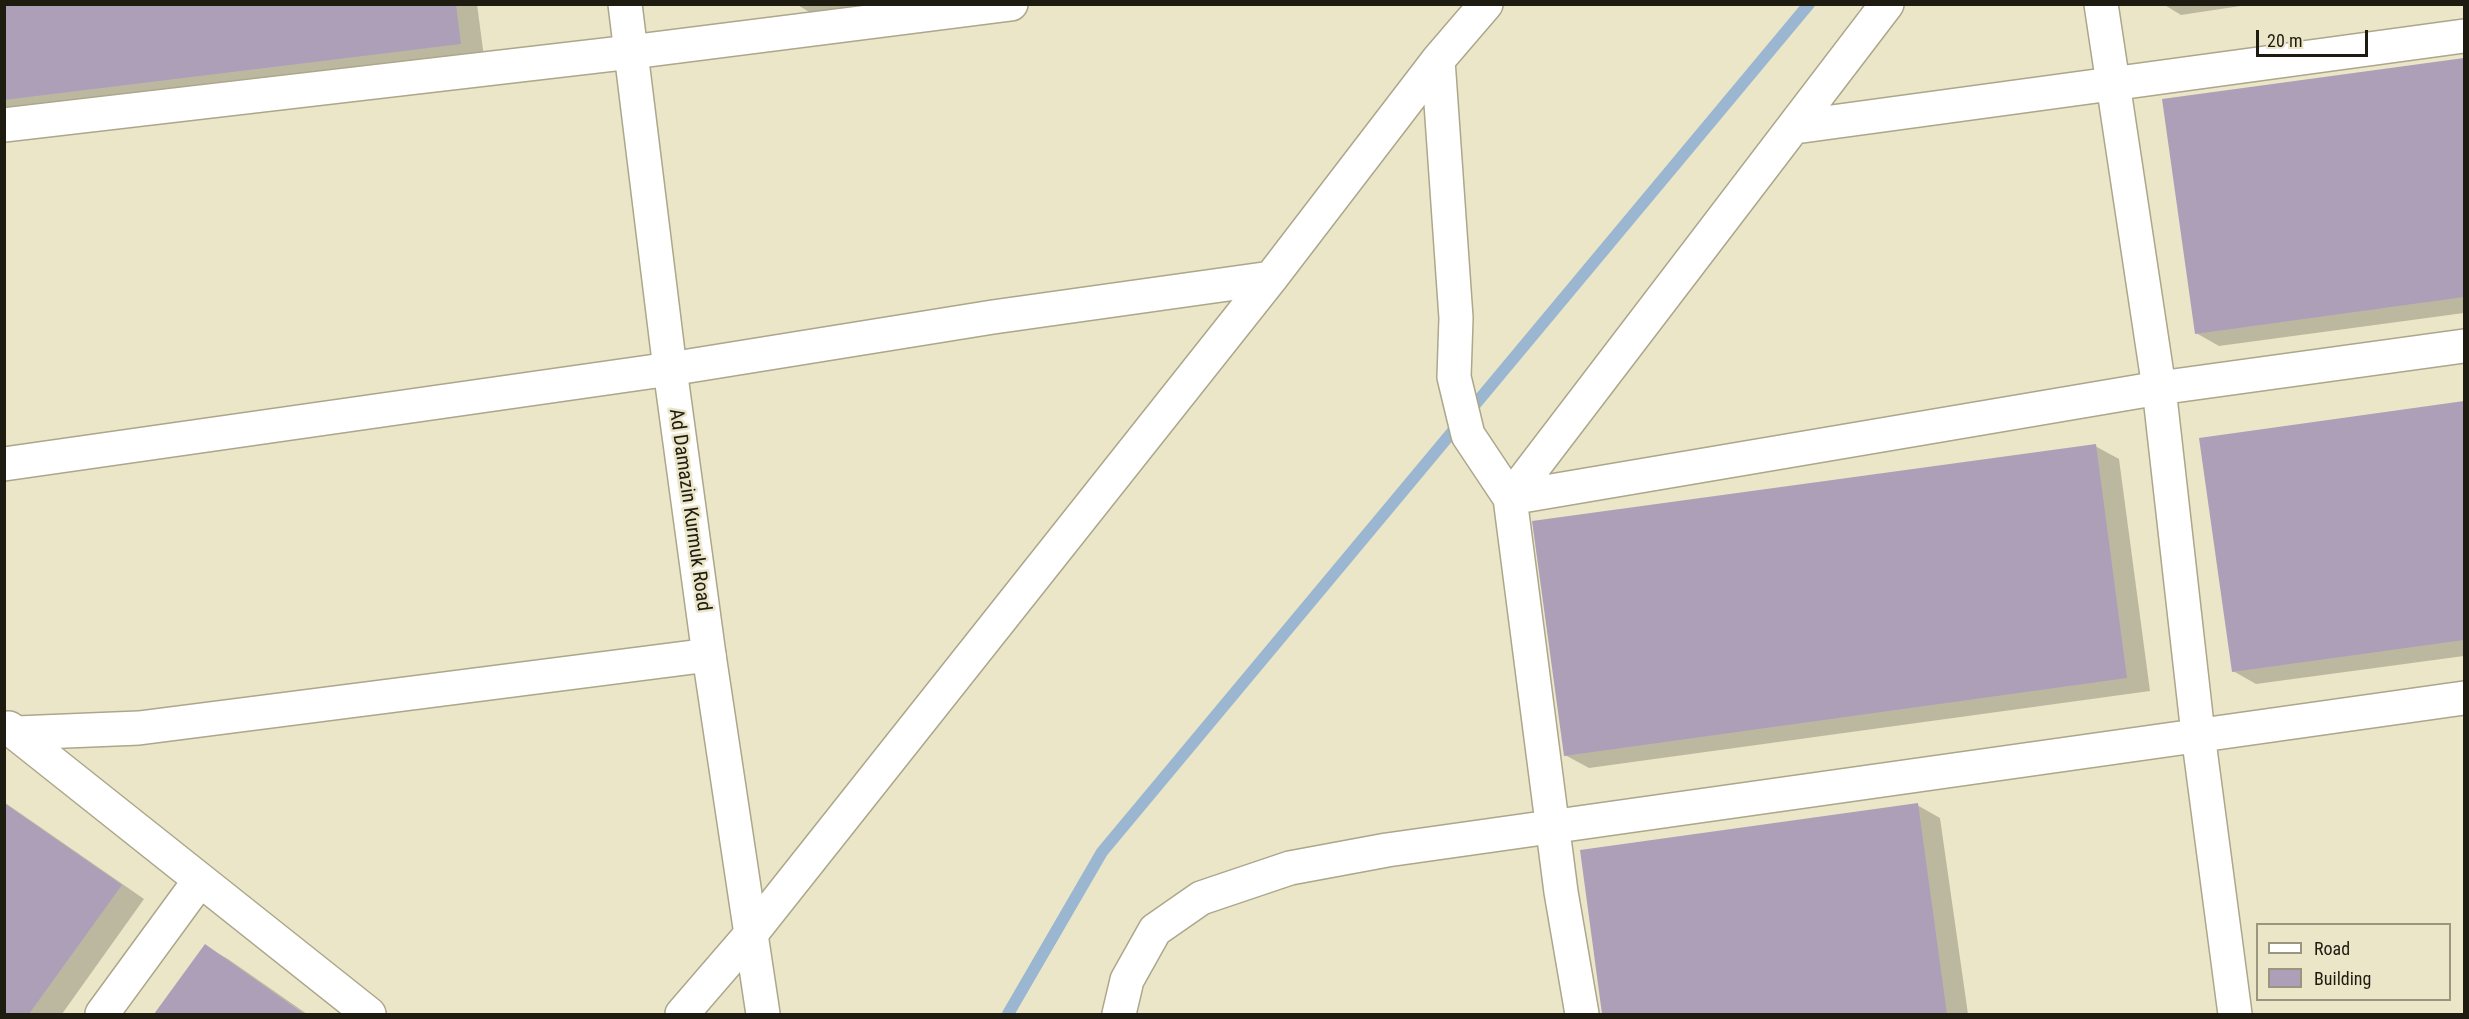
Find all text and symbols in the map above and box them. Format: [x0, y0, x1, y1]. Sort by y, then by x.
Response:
scale bar [2259, 18, 2372, 56]
text: 20 m [2267, 30, 2302, 51]
street label: Ad Damazin Kurmuk Road [663, 407, 715, 613]
legend [2256, 923, 2451, 1001]
text: Road [2314, 938, 2350, 959]
text: Building [2314, 968, 2371, 989]

